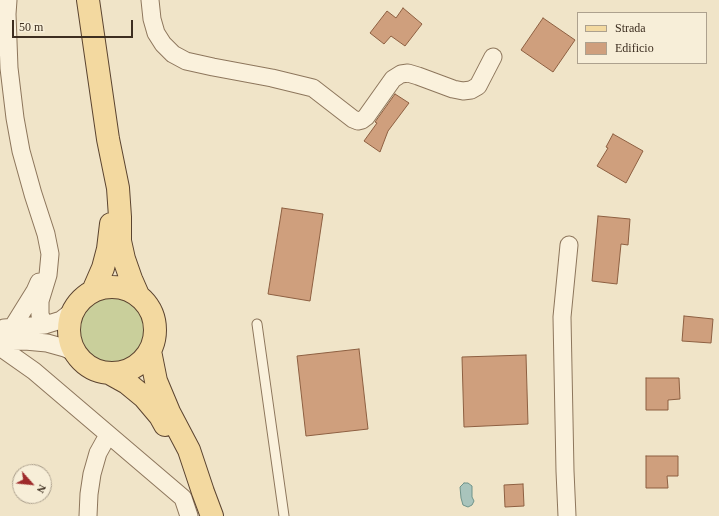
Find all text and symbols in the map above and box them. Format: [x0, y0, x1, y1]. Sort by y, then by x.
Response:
scale bar [14, 12, 135, 38]
legend [577, 12, 707, 64]
text: 50 m [19, 20, 43, 34]
text: Strada [615, 21, 646, 35]
text: Edificio [615, 41, 654, 55]
north arrow [12, 464, 52, 504]
text: N [35, 483, 49, 495]

